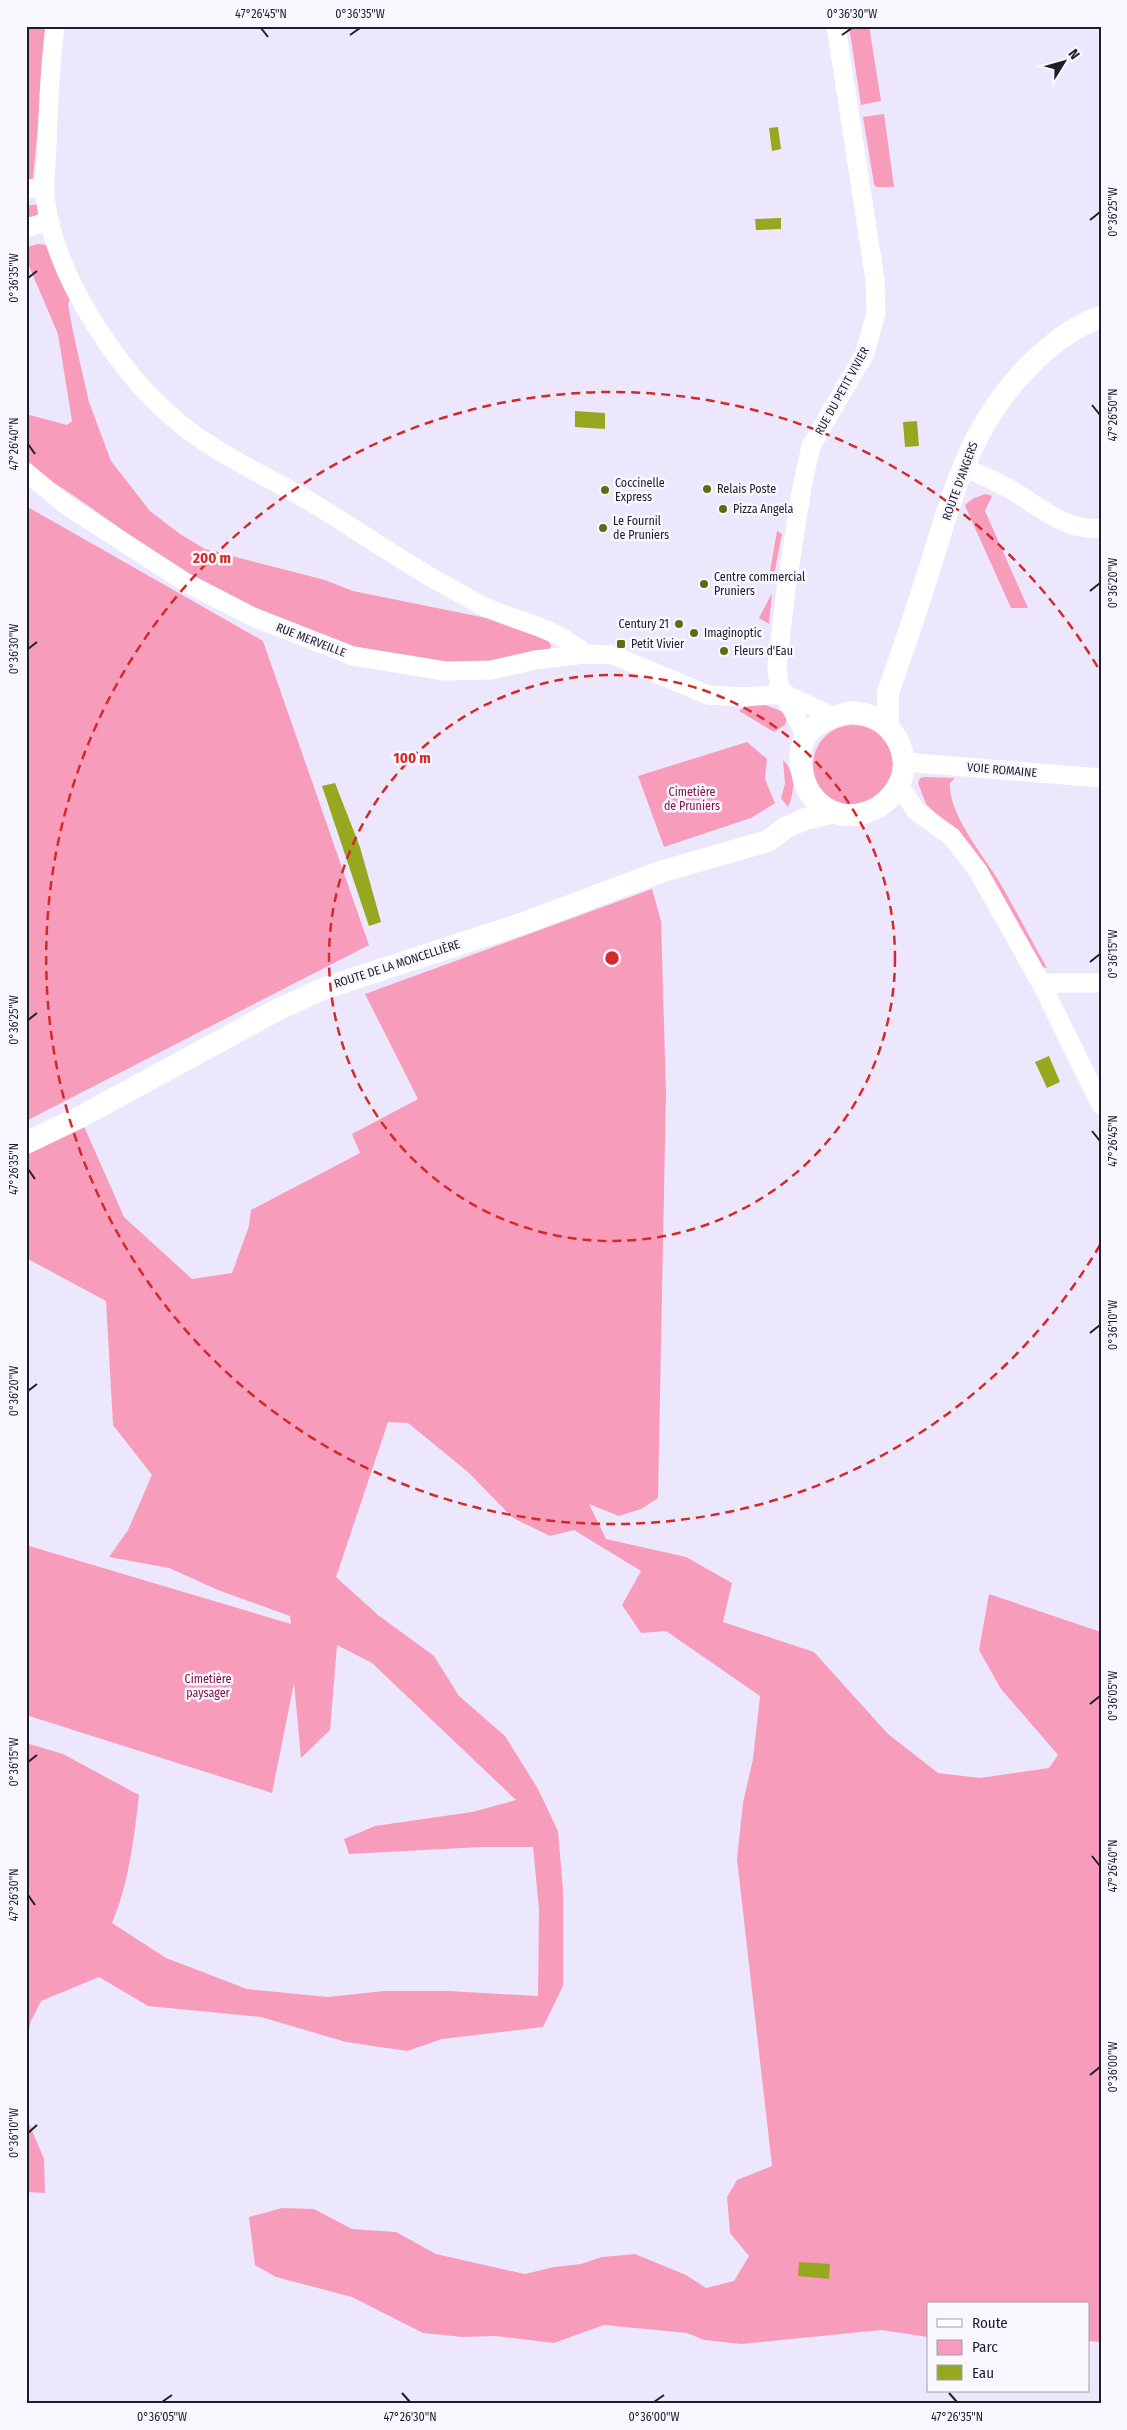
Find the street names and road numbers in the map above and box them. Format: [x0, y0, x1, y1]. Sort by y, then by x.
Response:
street label: RUE DU PETIT VIVIER [812, 344, 872, 437]
street label: ROUTE D'ANGERS [939, 440, 981, 522]
street label: RUE MERVEILLE [274, 620, 348, 660]
street label: VOIE ROMAINE [967, 760, 1038, 780]
street label: ROUTE DE LA MONCELLIÈRE [332, 936, 462, 991]

